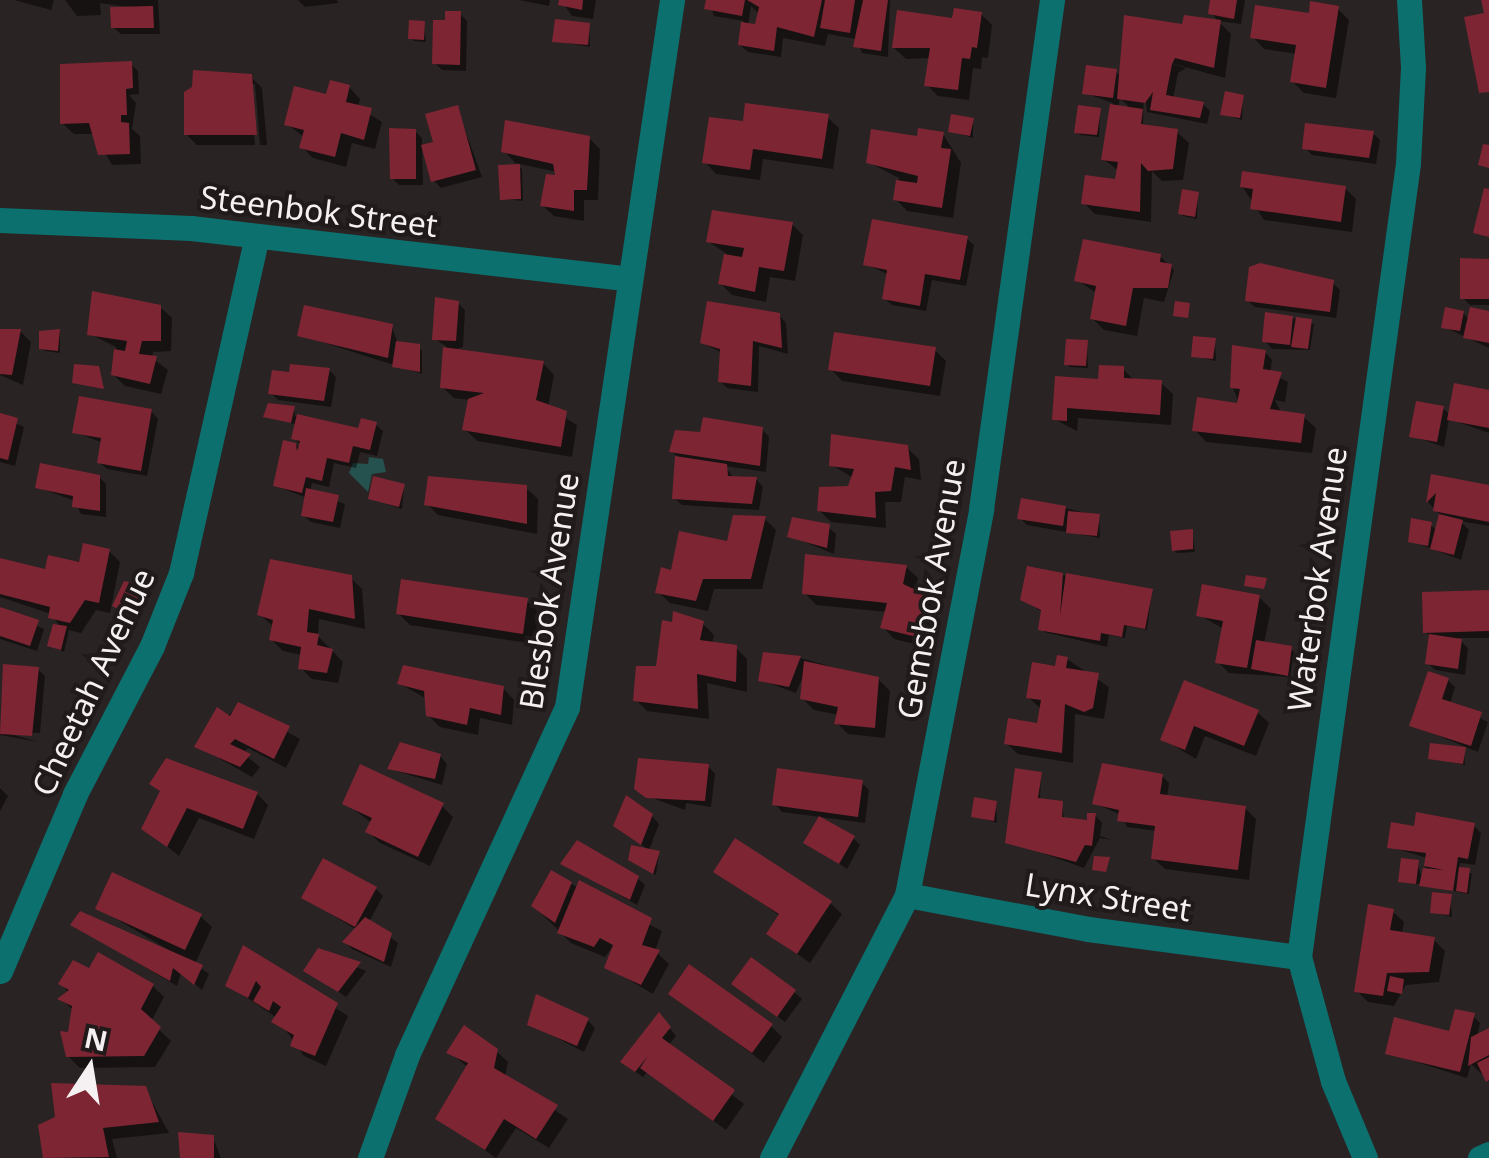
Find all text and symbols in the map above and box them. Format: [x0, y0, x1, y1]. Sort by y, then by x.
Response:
street label: Steenbok Street [198, 177, 440, 245]
street label: Waterbok Avenue [1279, 444, 1355, 714]
street label: Gemsbok Avenue [889, 456, 973, 722]
street label: Blesbok Avenue [511, 470, 587, 712]
street label: Cheetah Avenue [24, 562, 162, 802]
street label: Lynx Street [1022, 865, 1194, 929]
north arrow [40, 1018, 140, 1118]
text: N [81, 1018, 111, 1060]

